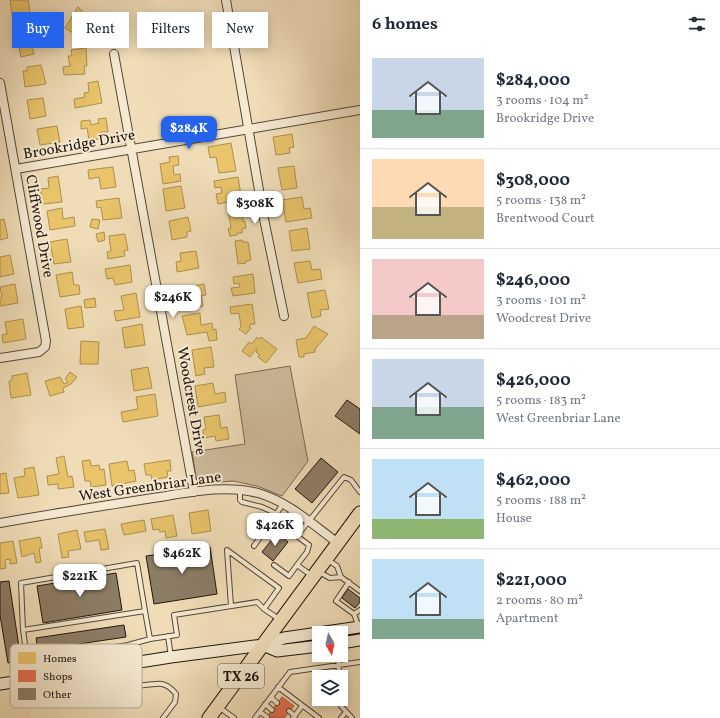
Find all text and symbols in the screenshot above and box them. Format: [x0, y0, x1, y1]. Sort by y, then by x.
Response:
chip: Buy [12, 12, 64, 48]
chip: Rent [72, 12, 129, 48]
chip: Filters [137, 12, 204, 48]
chip: New [212, 12, 268, 48]
text: 6 homes [372, 13, 438, 36]
icon: filters [686, 13, 708, 35]
text: $284,000 [496, 69, 570, 92]
icon: home [404, 74, 452, 122]
text: 3 rooms · 104 m² [496, 92, 589, 110]
text: Brookridge Drive [496, 110, 594, 128]
pin: $284K [161, 116, 217, 150]
text: $284K [170, 120, 208, 138]
street label: Brookridge Drive [22, 125, 137, 166]
text: $308,000 [496, 169, 570, 192]
street label: Cliffwood Drive [19, 173, 58, 279]
icon: home [404, 175, 452, 223]
pin: $308K [227, 191, 283, 225]
text: 5 rooms · 138 m² [496, 192, 586, 210]
text: $308K [236, 195, 274, 213]
text: Brentwood Court [496, 210, 594, 228]
text: $246,000 [496, 269, 570, 292]
icon: home [404, 275, 452, 323]
pin: $246K [145, 285, 201, 319]
text: $246K [154, 289, 192, 307]
text: 3 rooms · 101 m² [496, 292, 586, 310]
text: Woodcrest Drive [496, 310, 591, 328]
street label: Woodcrest Drive [171, 345, 210, 457]
text: $426,000 [496, 369, 571, 392]
icon: home [404, 375, 452, 423]
text: 5 rooms · 183 m² [496, 392, 586, 410]
text: West Greenbriar Lane [496, 410, 621, 428]
street label: West Greenbriar Lane [78, 467, 223, 508]
text: $462,000 [496, 469, 571, 492]
icon: home [404, 475, 452, 523]
text: 5 rooms · 188 m² [496, 492, 586, 510]
text: House [496, 510, 532, 528]
pin: $426K [247, 513, 303, 547]
text: $426K [256, 517, 294, 535]
pin: $462K [154, 541, 210, 575]
text: $462K [163, 545, 201, 563]
pin: $221K [52, 564, 108, 598]
text: $221K [62, 568, 98, 586]
text: $221,000 [496, 569, 567, 592]
icon: home [404, 575, 452, 623]
text: 2 rooms · 80 m² [496, 592, 583, 610]
text: Apartment [496, 610, 559, 628]
north arrow [312, 626, 348, 662]
map controls [312, 626, 348, 706]
legend [10, 644, 142, 708]
text: Homes [43, 652, 77, 667]
road number: TX 26 [218, 664, 264, 688]
text: Shops [43, 670, 73, 685]
button: layers [312, 670, 348, 706]
text: Other [43, 688, 72, 703]

